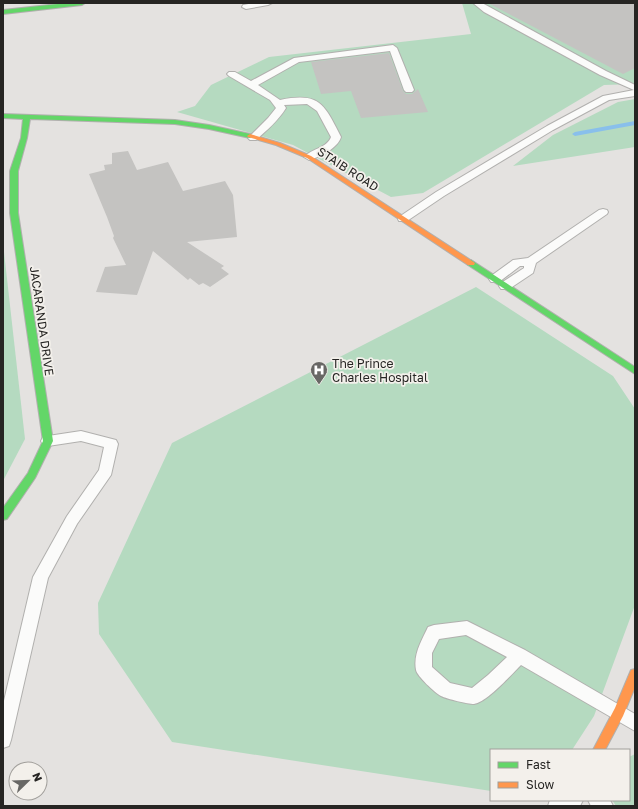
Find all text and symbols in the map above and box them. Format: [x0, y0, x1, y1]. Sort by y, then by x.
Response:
street label: STAIB ROAD [315, 144, 381, 194]
street label: JACARANDA DRIVE [27, 265, 57, 377]
place label: The Prince Charles Hospital [332, 356, 428, 385]
hospital icon: The Prince Charles Hospital [309, 360, 329, 385]
legend [490, 749, 630, 801]
text: Fast [526, 757, 551, 772]
north arrow [8, 761, 48, 801]
text: N [30, 771, 45, 783]
text: Slow [526, 777, 554, 792]

